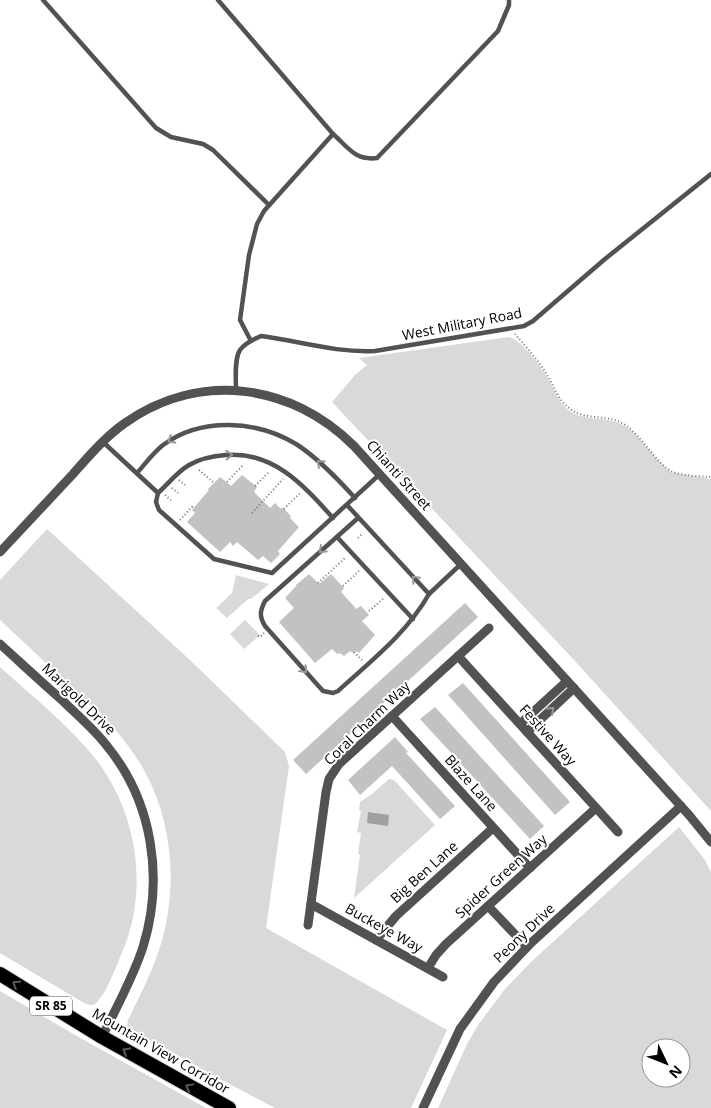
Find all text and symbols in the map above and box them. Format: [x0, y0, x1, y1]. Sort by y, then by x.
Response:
street label: West Military Road [400, 303, 524, 344]
one-way arrow [167, 434, 176, 444]
street label: Chianti Street [363, 435, 436, 514]
one-way arrow [225, 450, 233, 461]
one-way arrow [317, 460, 326, 469]
one-way arrow [318, 544, 327, 553]
one-way arrow [412, 576, 421, 585]
street label: Marigold Drive [38, 659, 120, 739]
one-way arrow [298, 664, 307, 673]
street label: Coral Charm Way [319, 676, 415, 769]
street label: Festive Way [516, 700, 582, 770]
one-way arrow [545, 707, 554, 716]
street label: Blaze Lane [441, 750, 502, 815]
street label: Spider Green Way [451, 829, 551, 922]
street label: Big Ben Lane [386, 836, 462, 907]
street label: Buckeye Way [342, 898, 427, 957]
street label: Peony Drive [489, 899, 558, 967]
one-way arrow [12, 980, 21, 990]
road number: SR 85 [30, 996, 72, 1016]
street label: Mountain View Corridor [89, 1003, 234, 1098]
north arrow [641, 1038, 691, 1088]
one-way arrow [123, 1048, 132, 1058]
text: N [665, 1062, 687, 1083]
one-way arrow [186, 1083, 195, 1093]

